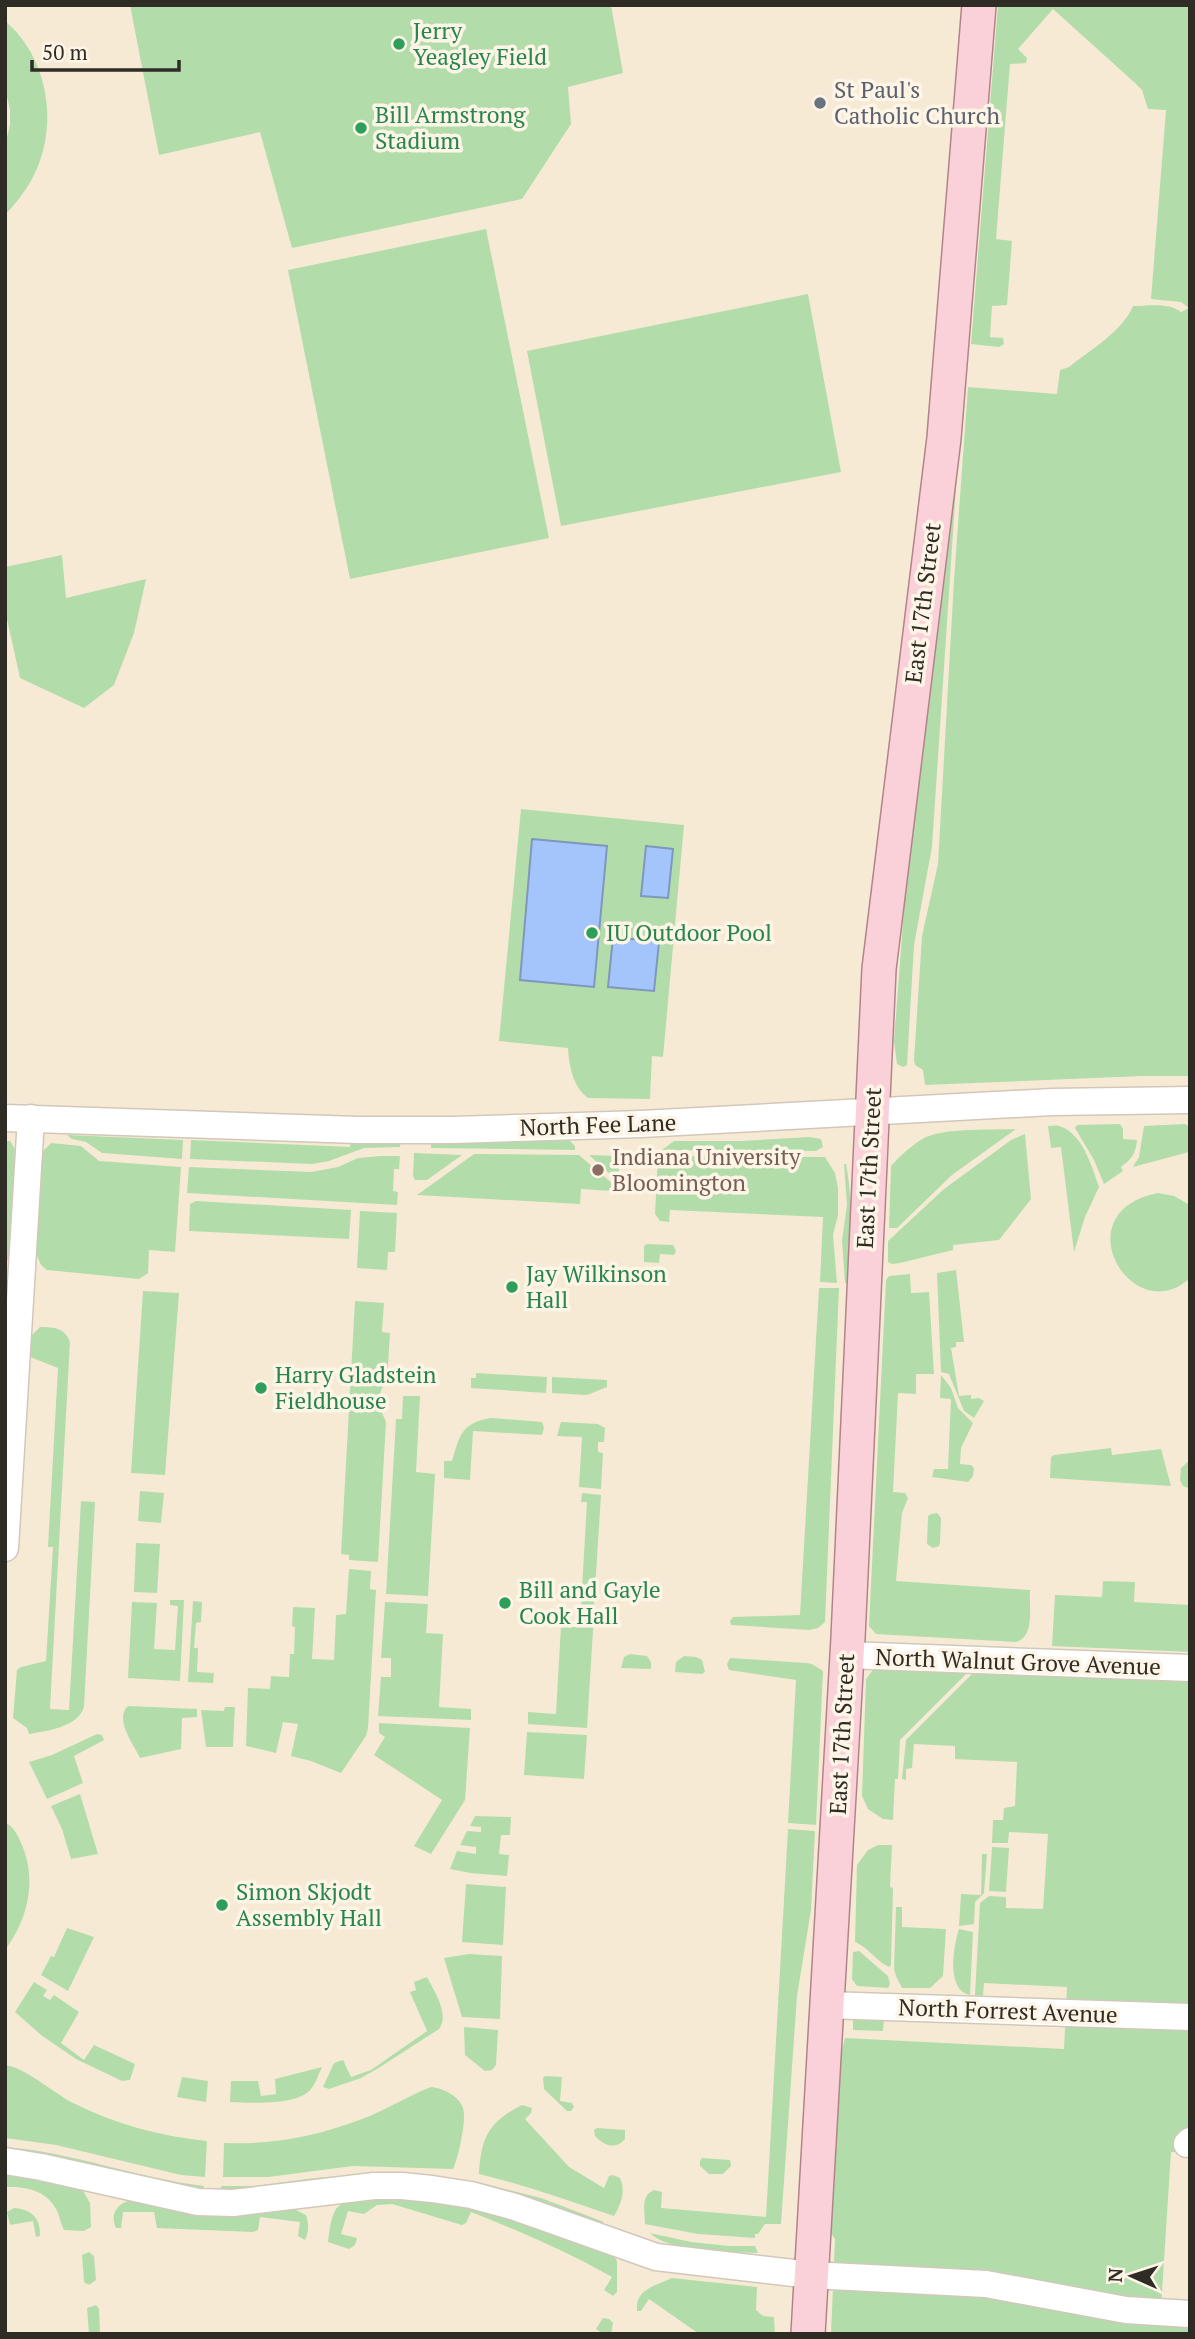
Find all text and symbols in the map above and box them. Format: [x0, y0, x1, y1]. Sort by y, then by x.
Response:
place label: Jerry Yeagley Field [413, 15, 547, 72]
scale bar [32, 28, 178, 72]
marker: Jerry Yeagley Field [391, 36, 407, 52]
text: 50 m [42, 38, 88, 66]
place label: St Paul's Catholic Church [834, 74, 1000, 131]
marker: St Paul's Catholic Church [812, 95, 828, 111]
place label: Bill Armstrong Stadium [375, 99, 526, 156]
marker: Bill Armstrong Stadium [353, 120, 369, 136]
street label: East 17th Street [897, 520, 948, 685]
place label: IU Outdoor Pool [606, 917, 772, 948]
marker: IU Outdoor Pool [584, 925, 600, 941]
street label: East 17th Street [849, 1086, 888, 1249]
street label: North Fee Lane [519, 1106, 677, 1143]
place label: Indiana University Bloomington [612, 1141, 801, 1198]
marker: Indiana University Bloomington [590, 1162, 606, 1178]
place label: Jay Wilkinson Hall [526, 1258, 667, 1315]
marker: Jay Wilkinson Hall [504, 1279, 520, 1295]
place label: Harry Gladstein Fieldhouse [275, 1359, 437, 1416]
marker: Harry Gladstein Fieldhouse [253, 1380, 269, 1396]
place label: Bill and Gayle Cook Hall [519, 1574, 661, 1631]
marker: Bill and Gayle Cook Hall [497, 1595, 513, 1611]
street label: North Walnut Grove Avenue [875, 1641, 1161, 1682]
street label: East 17th Street [822, 1652, 861, 1815]
place label: Simon Skjodt Assembly Hall [236, 1876, 382, 1933]
marker: Simon Skjodt Assembly Hall [214, 1897, 230, 1913]
street label: North Forrest Avenue [898, 1991, 1118, 2030]
north arrow [1097, 2241, 1167, 2311]
text: N [1102, 2267, 1127, 2283]

